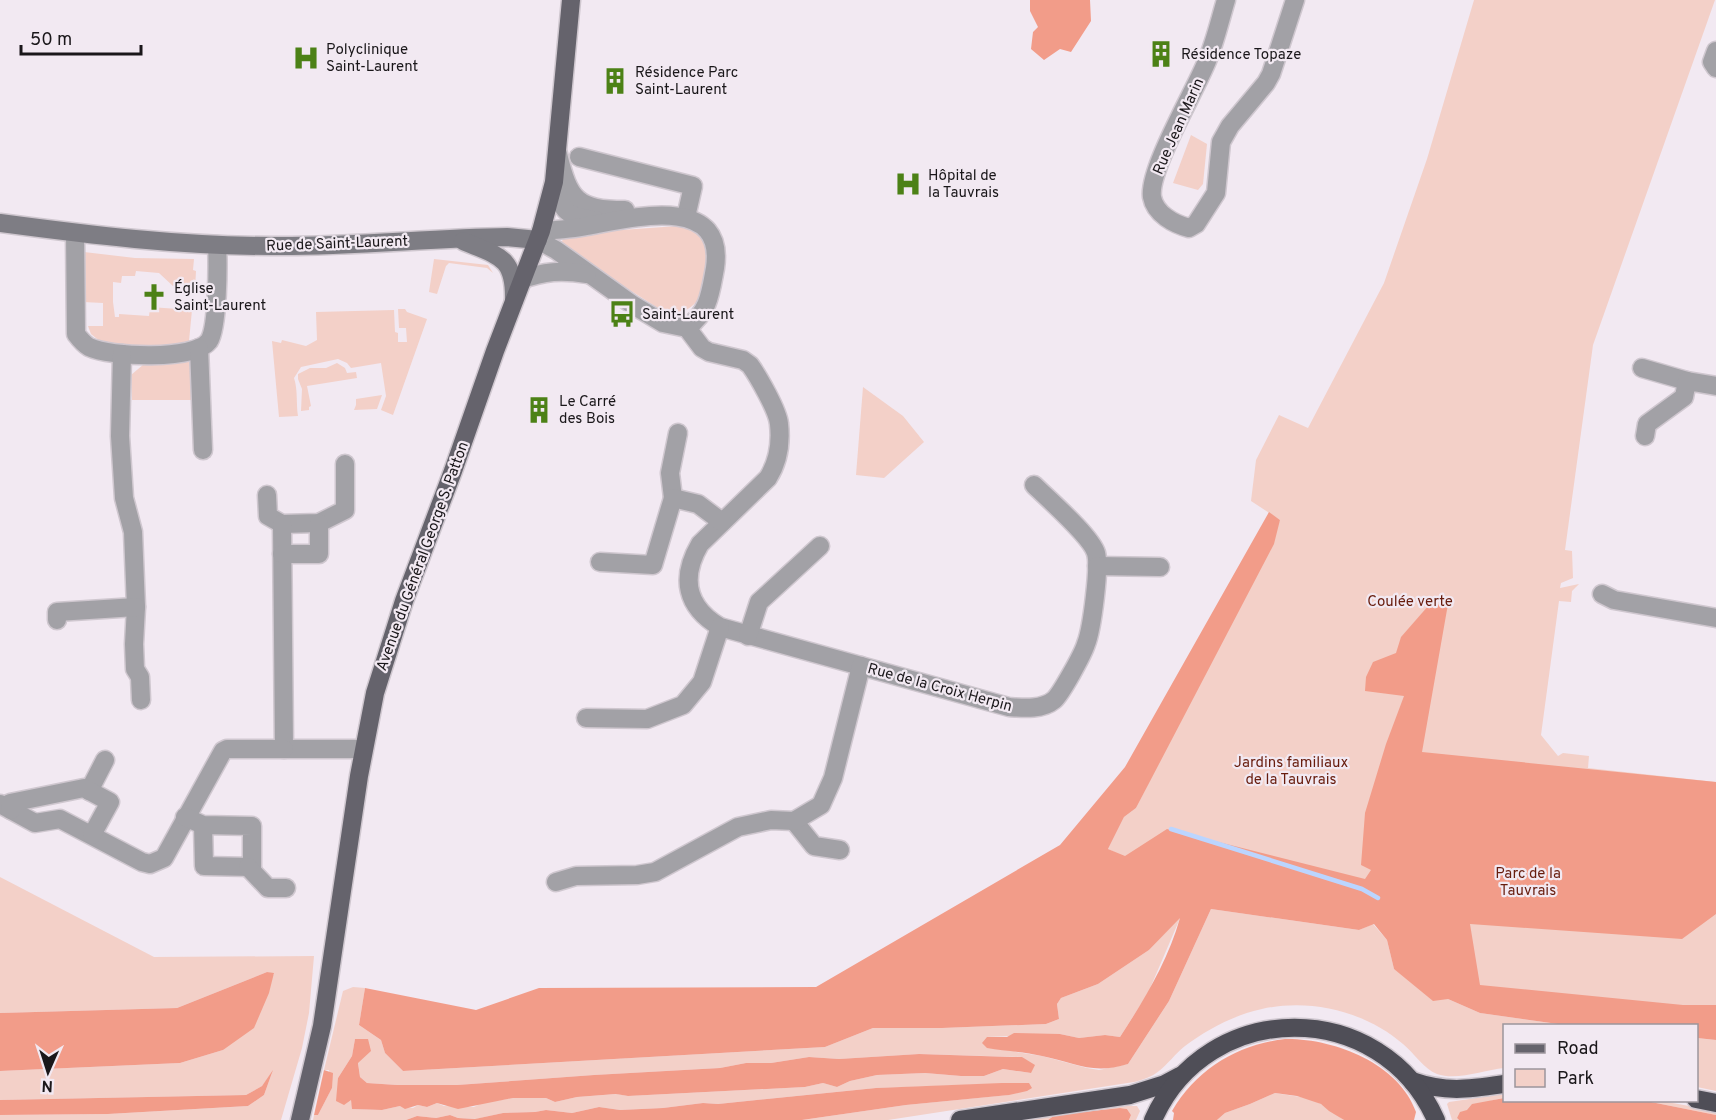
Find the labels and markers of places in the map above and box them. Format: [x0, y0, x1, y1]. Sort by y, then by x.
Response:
building icon: Résidence Topaze [1146, 39, 1176, 69]
place label: Polyclinique Saint-Laurent [326, 41, 418, 77]
hospital icon: Polyclinique Saint-Laurent [291, 43, 321, 73]
place label: Résidence Topaze [1181, 46, 1301, 65]
place label: Résidence Parc Saint-Laurent [635, 64, 738, 100]
building icon: Résidence Parc Saint-Laurent [600, 66, 630, 96]
place label: Hôpital de la Tauvrais [928, 167, 999, 203]
hospital icon: Hôpital de la Tauvrais [893, 169, 923, 199]
place label: Église Saint-Laurent [174, 279, 266, 316]
church icon: Église Saint-Laurent [139, 282, 169, 312]
bus stop icon: Saint-Laurent [607, 299, 637, 329]
place label: Saint-Laurent [642, 306, 734, 325]
place label: Le Carré des Bois [559, 393, 616, 429]
building icon: Le Carré des Bois [524, 395, 554, 425]

